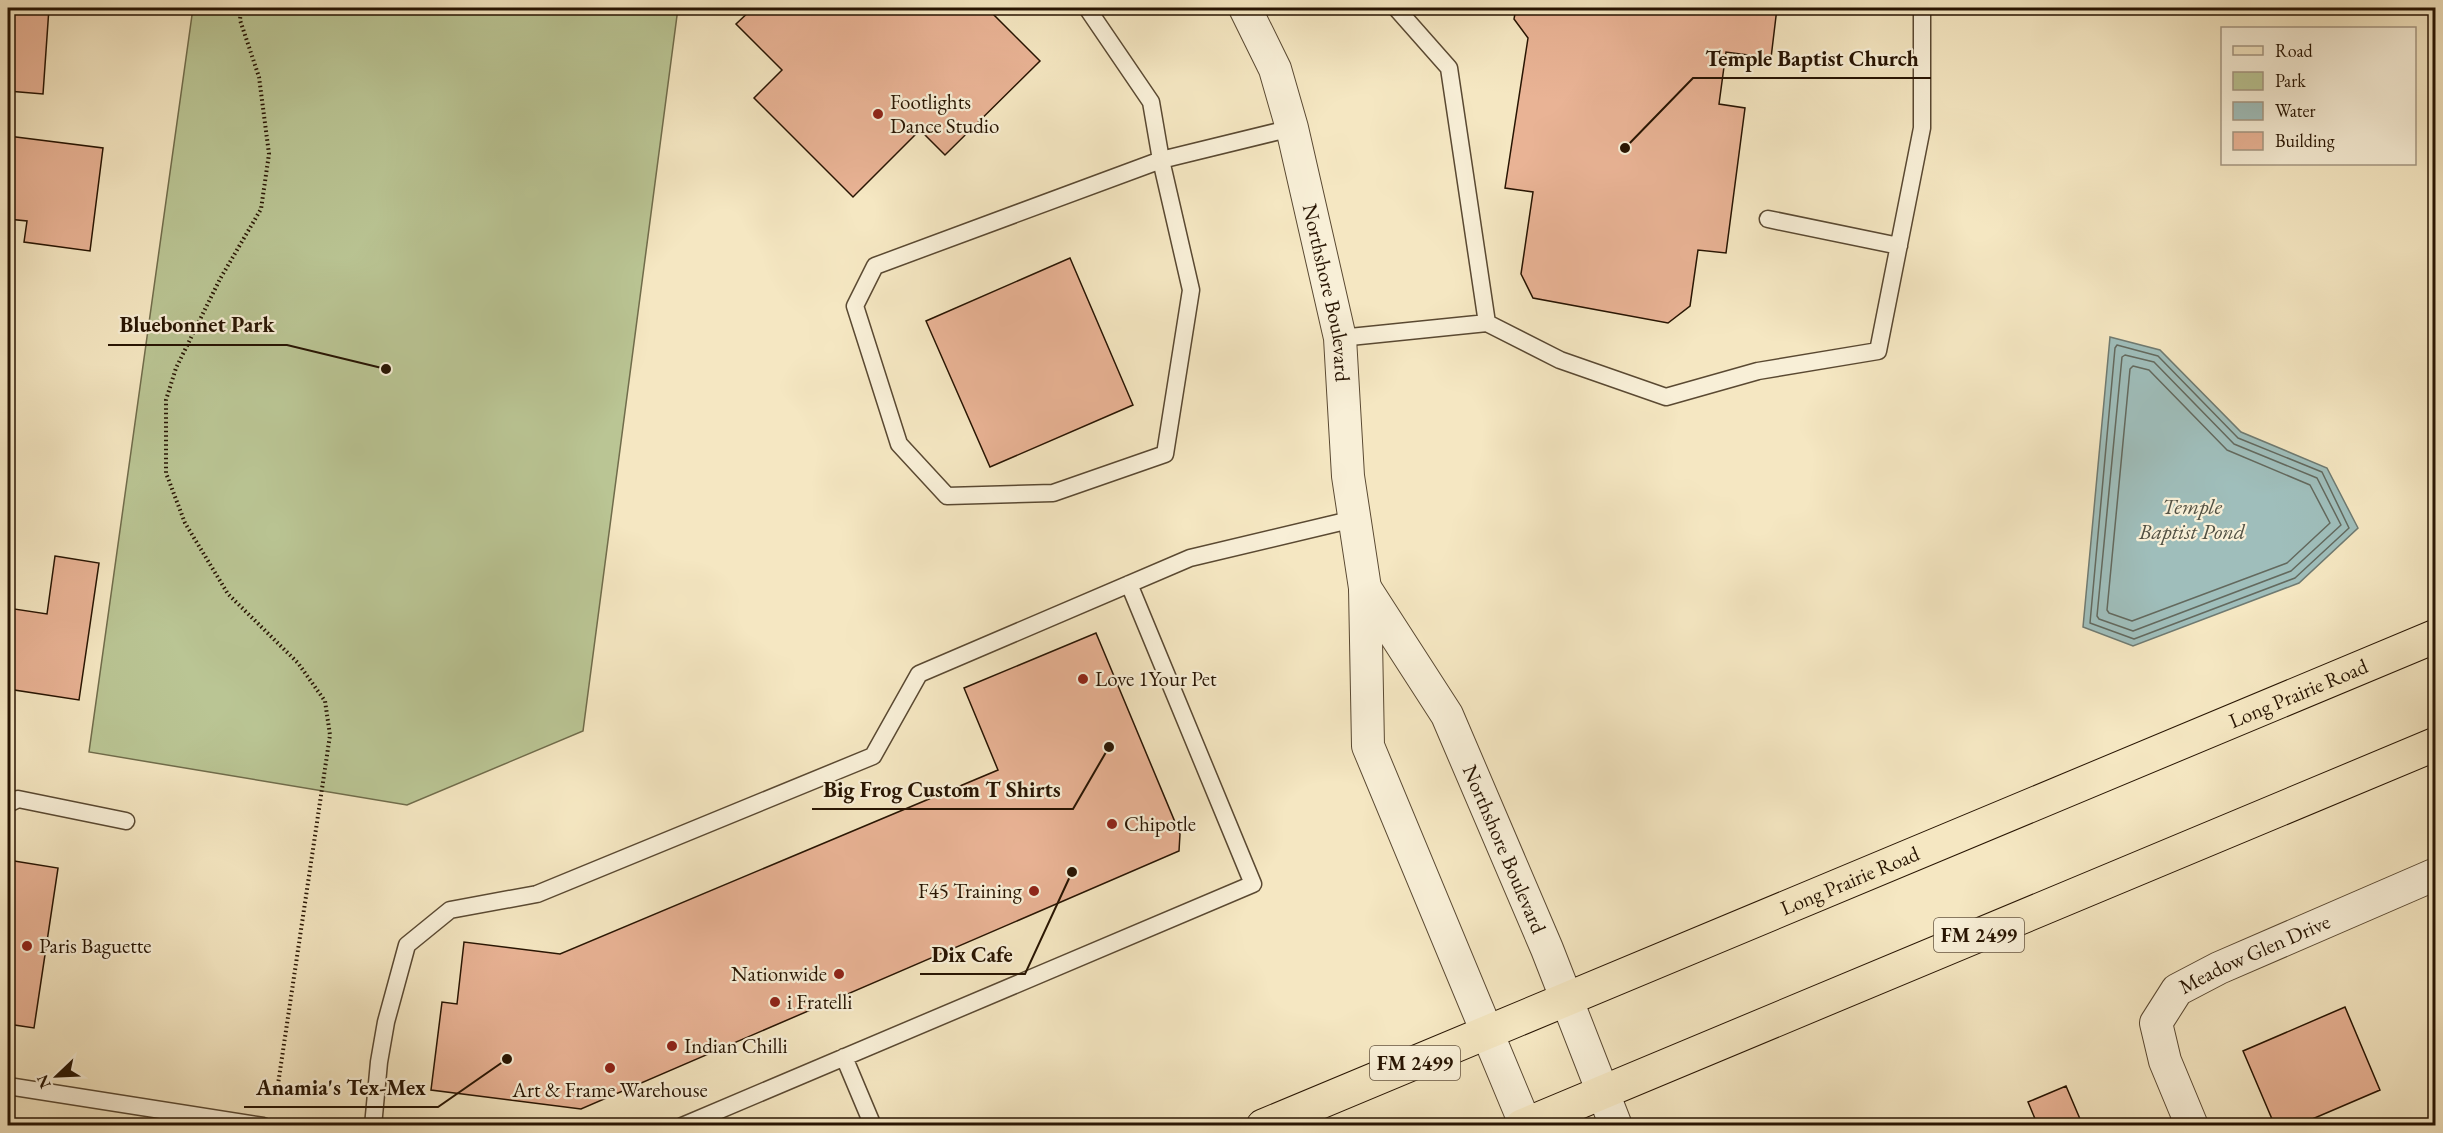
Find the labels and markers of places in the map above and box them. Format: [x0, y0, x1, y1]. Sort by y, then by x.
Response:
callout: Temple Baptist Church [1693, 38, 1931, 78]
place label: Footlights Dance Studio [890, 88, 999, 139]
marker: Footlights Dance Studio [871, 107, 885, 121]
callout: Bluebonnet Park [108, 305, 287, 345]
place label: Love 1Your Pet [1095, 665, 1217, 692]
marker: Love 1Your Pet [1076, 672, 1090, 686]
callout: Big Frog Custom T Shirts [812, 769, 1073, 809]
place label: Chipotle [1124, 810, 1196, 837]
marker: Chipotle [1105, 817, 1119, 831]
place label: F45 Training [918, 877, 1023, 904]
marker: F45 Training [1027, 884, 1041, 898]
place label: Paris Baguette [39, 932, 152, 959]
callout: Dix Cafe [920, 934, 1025, 974]
marker: Paris Baguette [20, 939, 34, 953]
place label: Nationwide [731, 960, 827, 987]
marker: Nationwide [832, 967, 846, 981]
place label: i Fratelli [787, 988, 853, 1015]
marker: i Fratelli [768, 995, 782, 1009]
place label: Indian Chilli [684, 1032, 788, 1059]
marker: Indian Chilli [665, 1039, 679, 1053]
marker: Art & Frame Warehouse [603, 1061, 617, 1075]
callout: Anamia's Tex-Mex [244, 1067, 438, 1107]
place label: Art & Frame Warehouse [511, 1076, 708, 1103]

